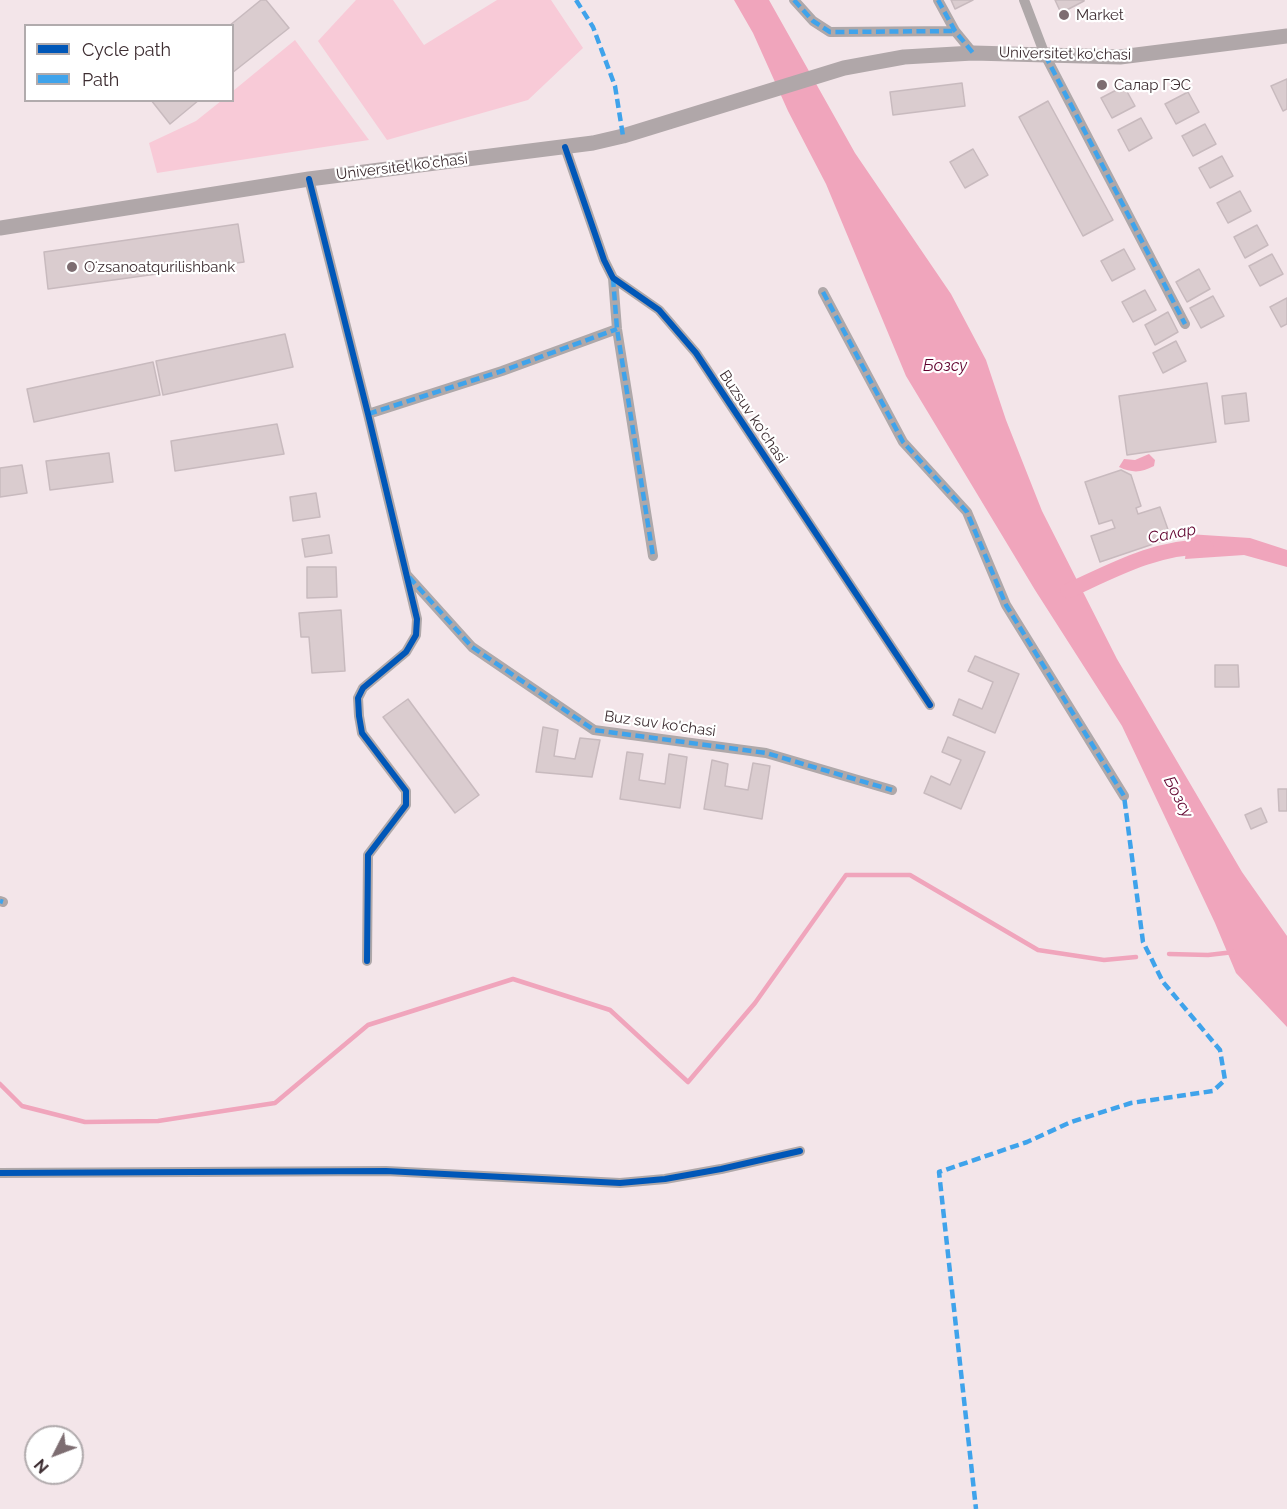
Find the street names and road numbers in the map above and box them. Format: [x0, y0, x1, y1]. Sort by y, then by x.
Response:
street label: Universitet ko'chasi [999, 44, 1131, 64]
street label: Universitet ko'chasi [335, 150, 469, 184]
street label: Buzsuv ko'chasi [715, 367, 791, 467]
street label: Buz suv ko'chasi [603, 707, 717, 741]

